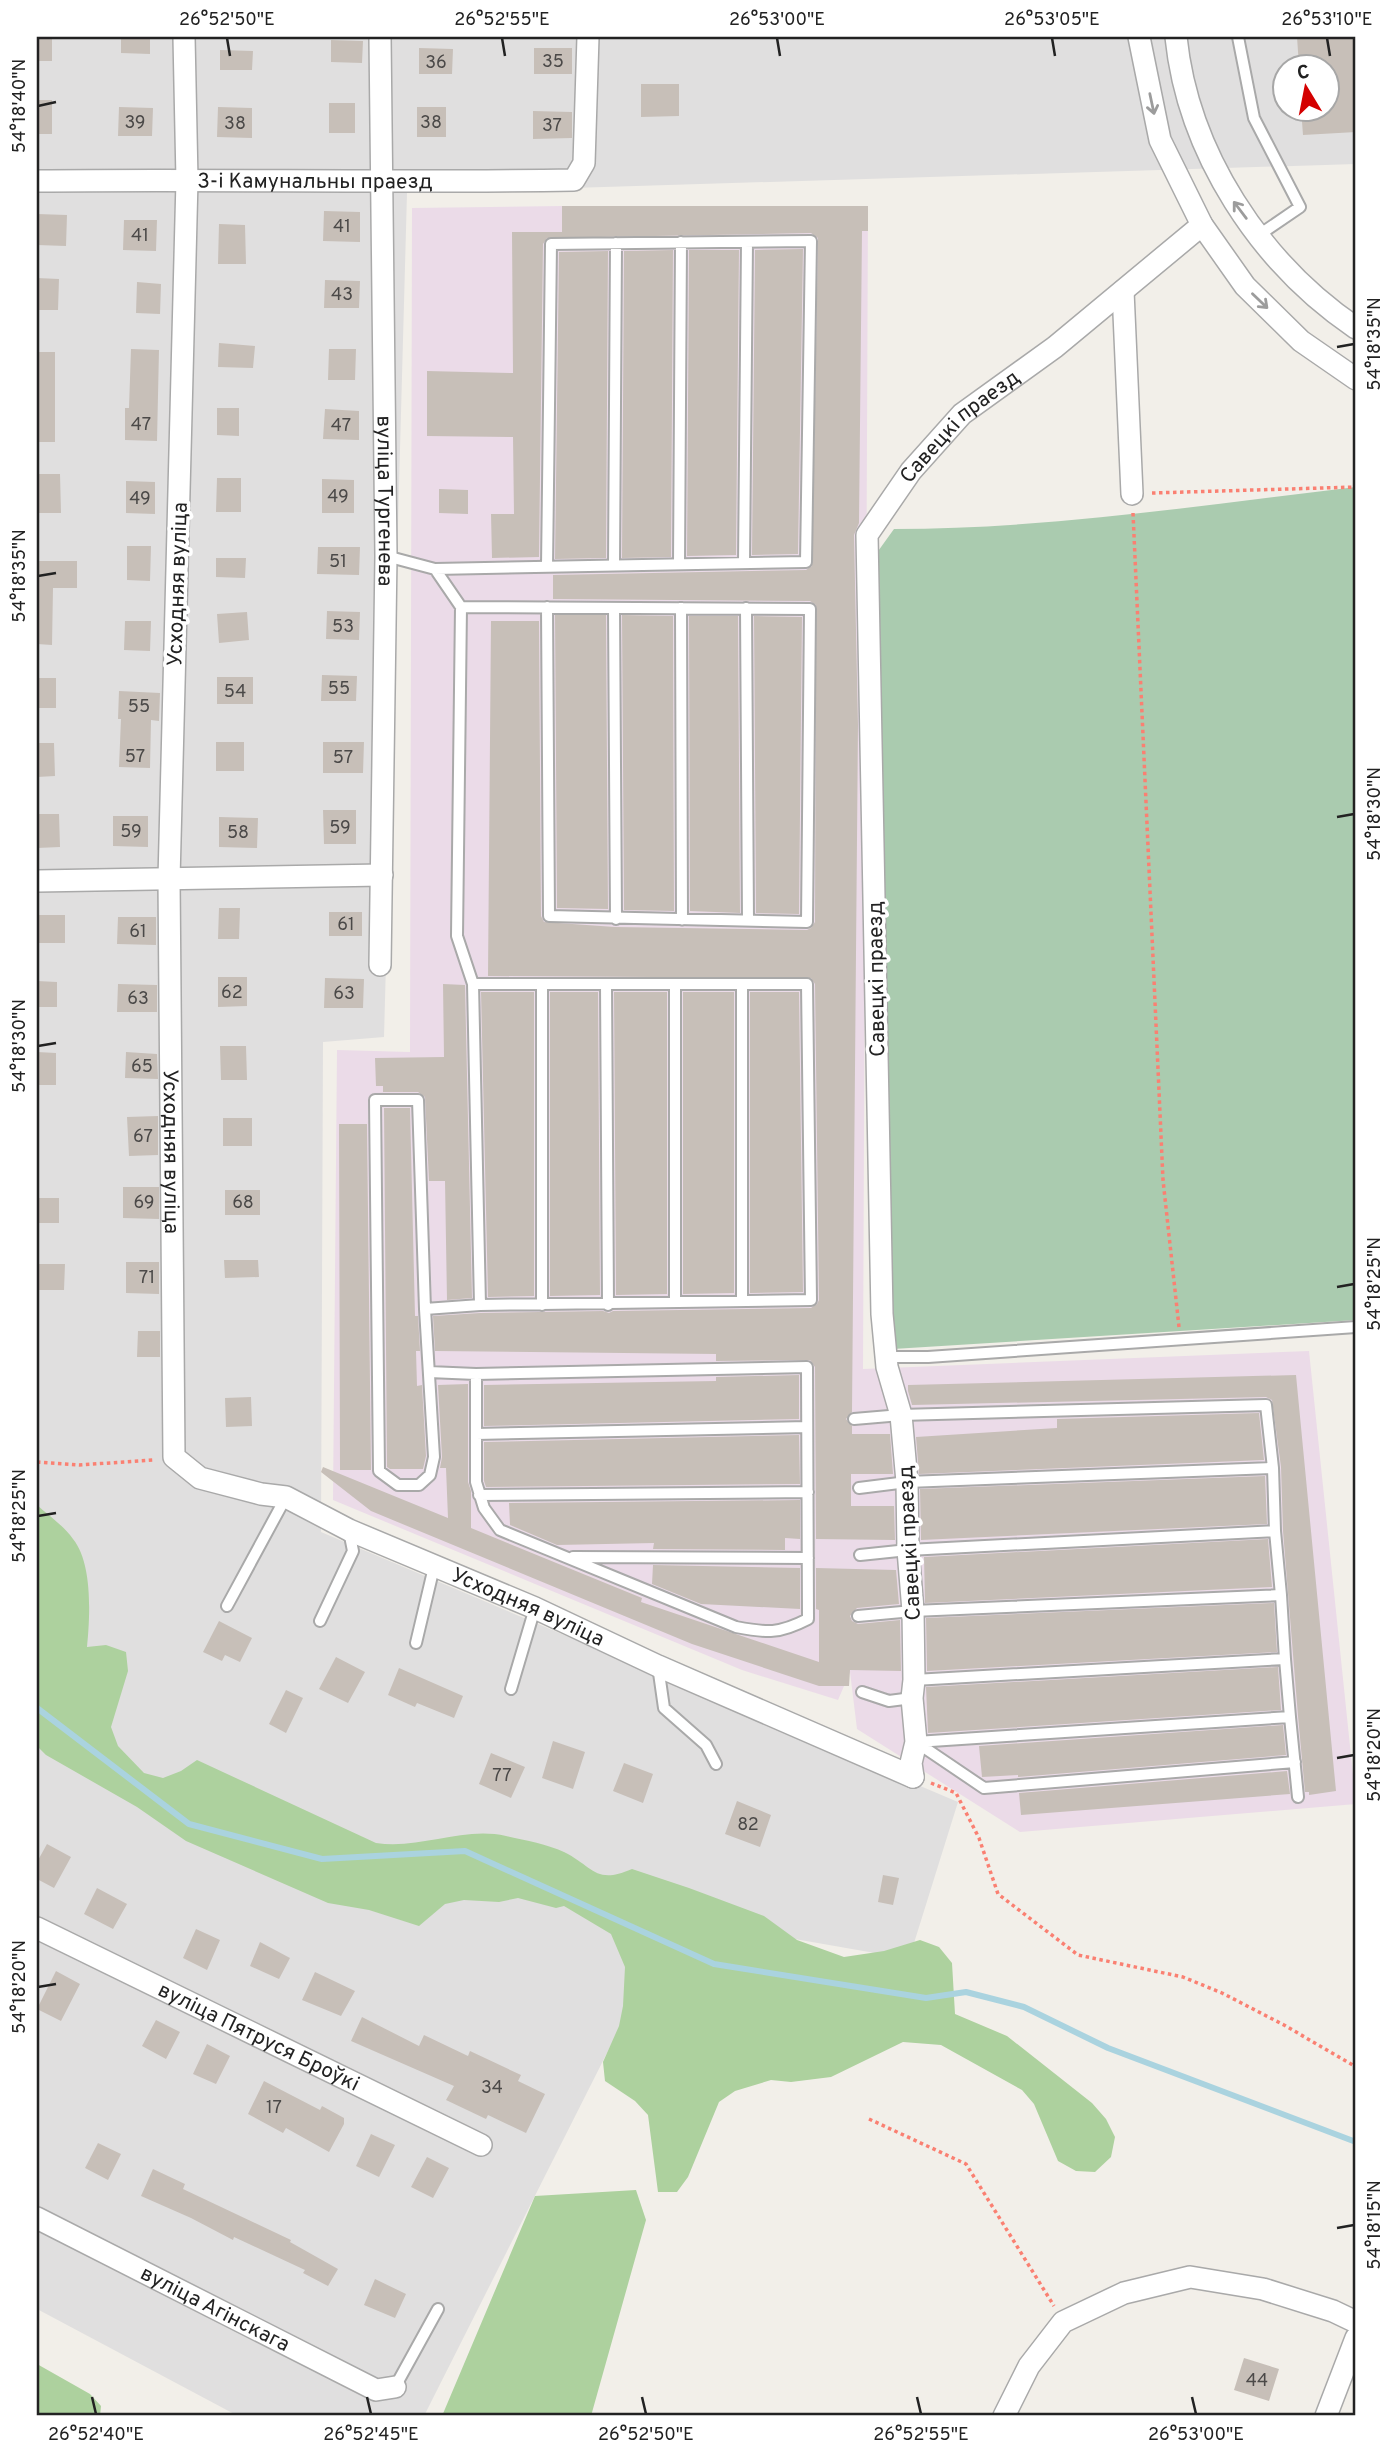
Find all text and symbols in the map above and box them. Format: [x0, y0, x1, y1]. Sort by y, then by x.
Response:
text: 26°52'50"E [179, 9, 275, 32]
text: 26°52'55"E [454, 9, 550, 32]
text: 26°53'00"E [729, 9, 825, 32]
text: 26°53'05"E [1004, 9, 1100, 32]
text: 26°53'10"E [1281, 9, 1373, 32]
house number: 35 [542, 51, 564, 74]
house number: 36 [425, 52, 447, 75]
north arrow [1270, 52, 1340, 122]
text: 54°18'40"N [9, 59, 32, 153]
text: С [1295, 60, 1311, 86]
one-way arrow [1146, 92, 1159, 115]
house number: 39 [124, 112, 146, 135]
house number: 38 [420, 112, 442, 135]
house number: 38 [224, 113, 246, 136]
house number: 37 [542, 115, 562, 138]
street label: 3-і Камунальны праезд [197, 168, 433, 196]
one-way arrow [1233, 201, 1248, 220]
house number: 41 [333, 216, 351, 239]
house number: 41 [131, 225, 149, 248]
house number: 43 [331, 284, 353, 307]
one-way arrow [1251, 292, 1268, 309]
text: 54°18'35"N [1364, 297, 1387, 391]
street label: Савецкі праезд [895, 365, 1026, 489]
house number: 47 [131, 414, 151, 437]
house number: 47 [331, 415, 351, 438]
street label: вуліца Тургенева [369, 415, 398, 587]
house number: 49 [327, 486, 349, 509]
house number: 49 [129, 488, 151, 511]
street label: Усходняя вуліца [162, 501, 195, 667]
text: 54°18'35"N [9, 529, 32, 623]
house number: 51 [329, 551, 347, 574]
house number: 53 [332, 616, 354, 639]
house number: 55 [328, 678, 350, 701]
house number: 54 [224, 681, 246, 704]
house number: 55 [128, 696, 150, 719]
house number: 57 [125, 746, 145, 769]
house number: 57 [333, 747, 353, 770]
text: 54°18'30"N [1364, 767, 1387, 861]
house number: 59 [329, 817, 351, 840]
house number: 59 [120, 821, 142, 844]
house number: 58 [227, 822, 249, 845]
street label: Савецкі праезд [863, 901, 892, 1057]
house number: 61 [337, 914, 355, 937]
house number: 61 [129, 921, 147, 944]
house number: 62 [221, 982, 243, 1005]
house number: 63 [333, 983, 355, 1006]
house number: 63 [127, 988, 149, 1011]
text: 54°18'30"N [9, 999, 32, 1093]
house number: 65 [131, 1056, 153, 1079]
street label: Усходняя вуліца [156, 1069, 184, 1234]
house number: 67 [133, 1126, 153, 1149]
house number: 69 [134, 1192, 154, 1215]
house number: 68 [232, 1192, 254, 1215]
text: 54°18'25"N [1364, 1237, 1387, 1331]
house number: 71 [139, 1267, 155, 1290]
street label: Савецкі праезд [893, 1464, 928, 1621]
text: 54°18'25"N [9, 1469, 32, 1563]
street label: Усходняя вуліца [447, 1563, 608, 1654]
text: 54°18'20"N [1364, 1708, 1387, 1802]
house number: 77 [492, 1765, 512, 1788]
house number: 82 [737, 1814, 759, 1837]
text: 54°18'20"N [9, 1940, 32, 2034]
street label: вуліца Пятруся Броўкі [153, 1977, 364, 2098]
house number: 34 [481, 2077, 503, 2100]
house number: 17 [266, 2097, 282, 2120]
text: 54°18'15"N [1364, 2180, 1387, 2270]
street label: вуліца Агінскага [135, 2261, 294, 2359]
house number: 44 [1246, 2370, 1268, 2393]
text: 26°52'40"E [48, 2424, 144, 2447]
text: 26°52'45"E [323, 2424, 419, 2447]
text: 26°52'50"E [598, 2424, 694, 2447]
text: 26°52'55"E [873, 2424, 969, 2447]
text: 26°53'00"E [1148, 2424, 1244, 2447]

